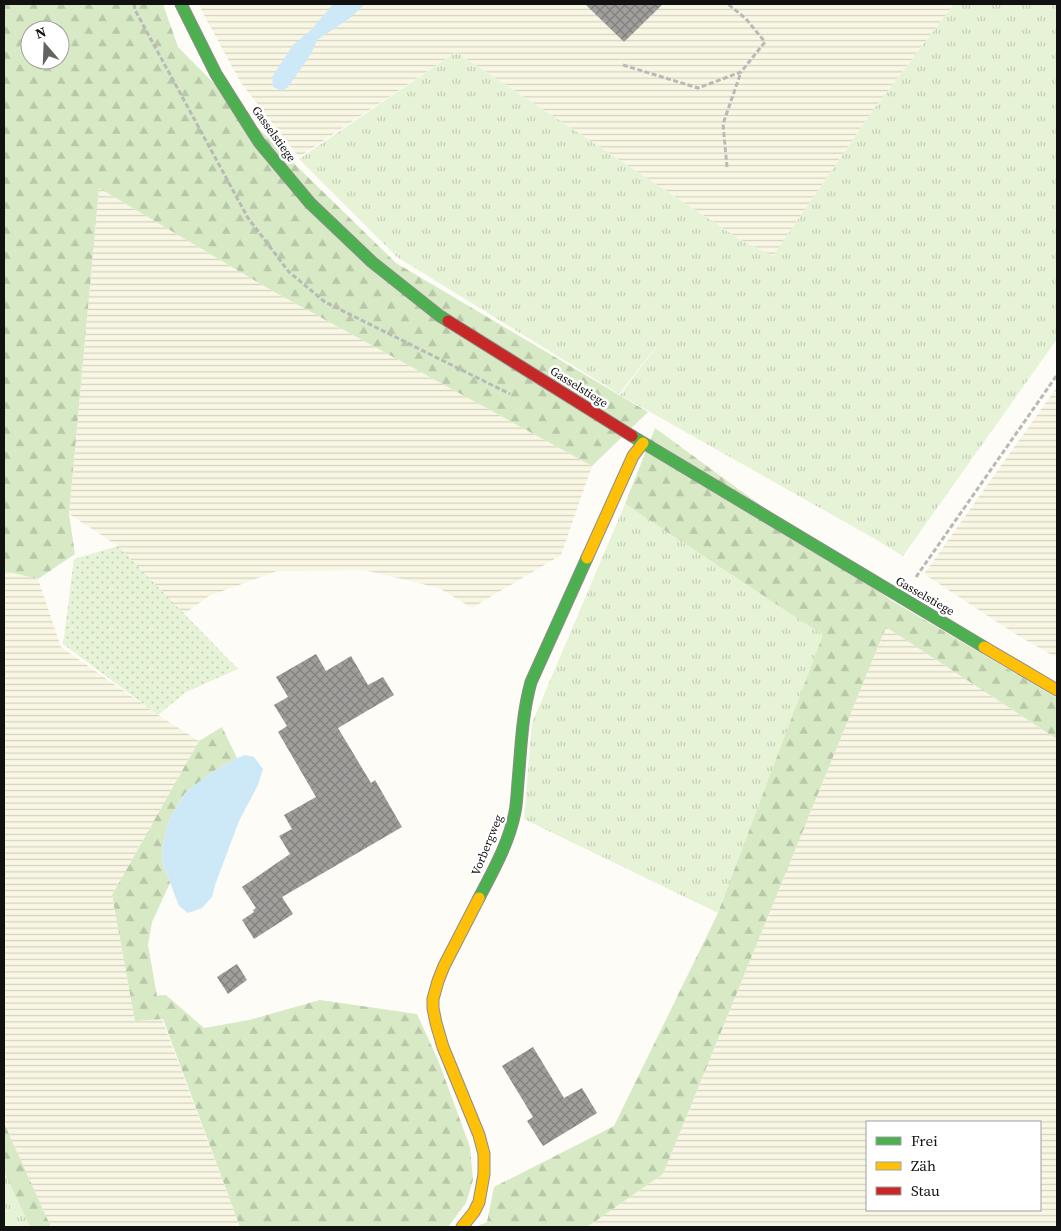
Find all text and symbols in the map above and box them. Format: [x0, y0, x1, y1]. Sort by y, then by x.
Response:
north arrow [20, 20, 70, 70]
text: N [33, 22, 49, 44]
street label: Gasselstiege [248, 103, 300, 165]
street label: Gasselstiege [547, 363, 611, 411]
street label: Gasselstiege [893, 573, 957, 619]
street label: Vorbergweg [468, 812, 506, 878]
legend [866, 1121, 1041, 1211]
text: Frei [911, 1130, 938, 1151]
text: Zäh [911, 1155, 936, 1176]
text: Stau [911, 1180, 940, 1201]

